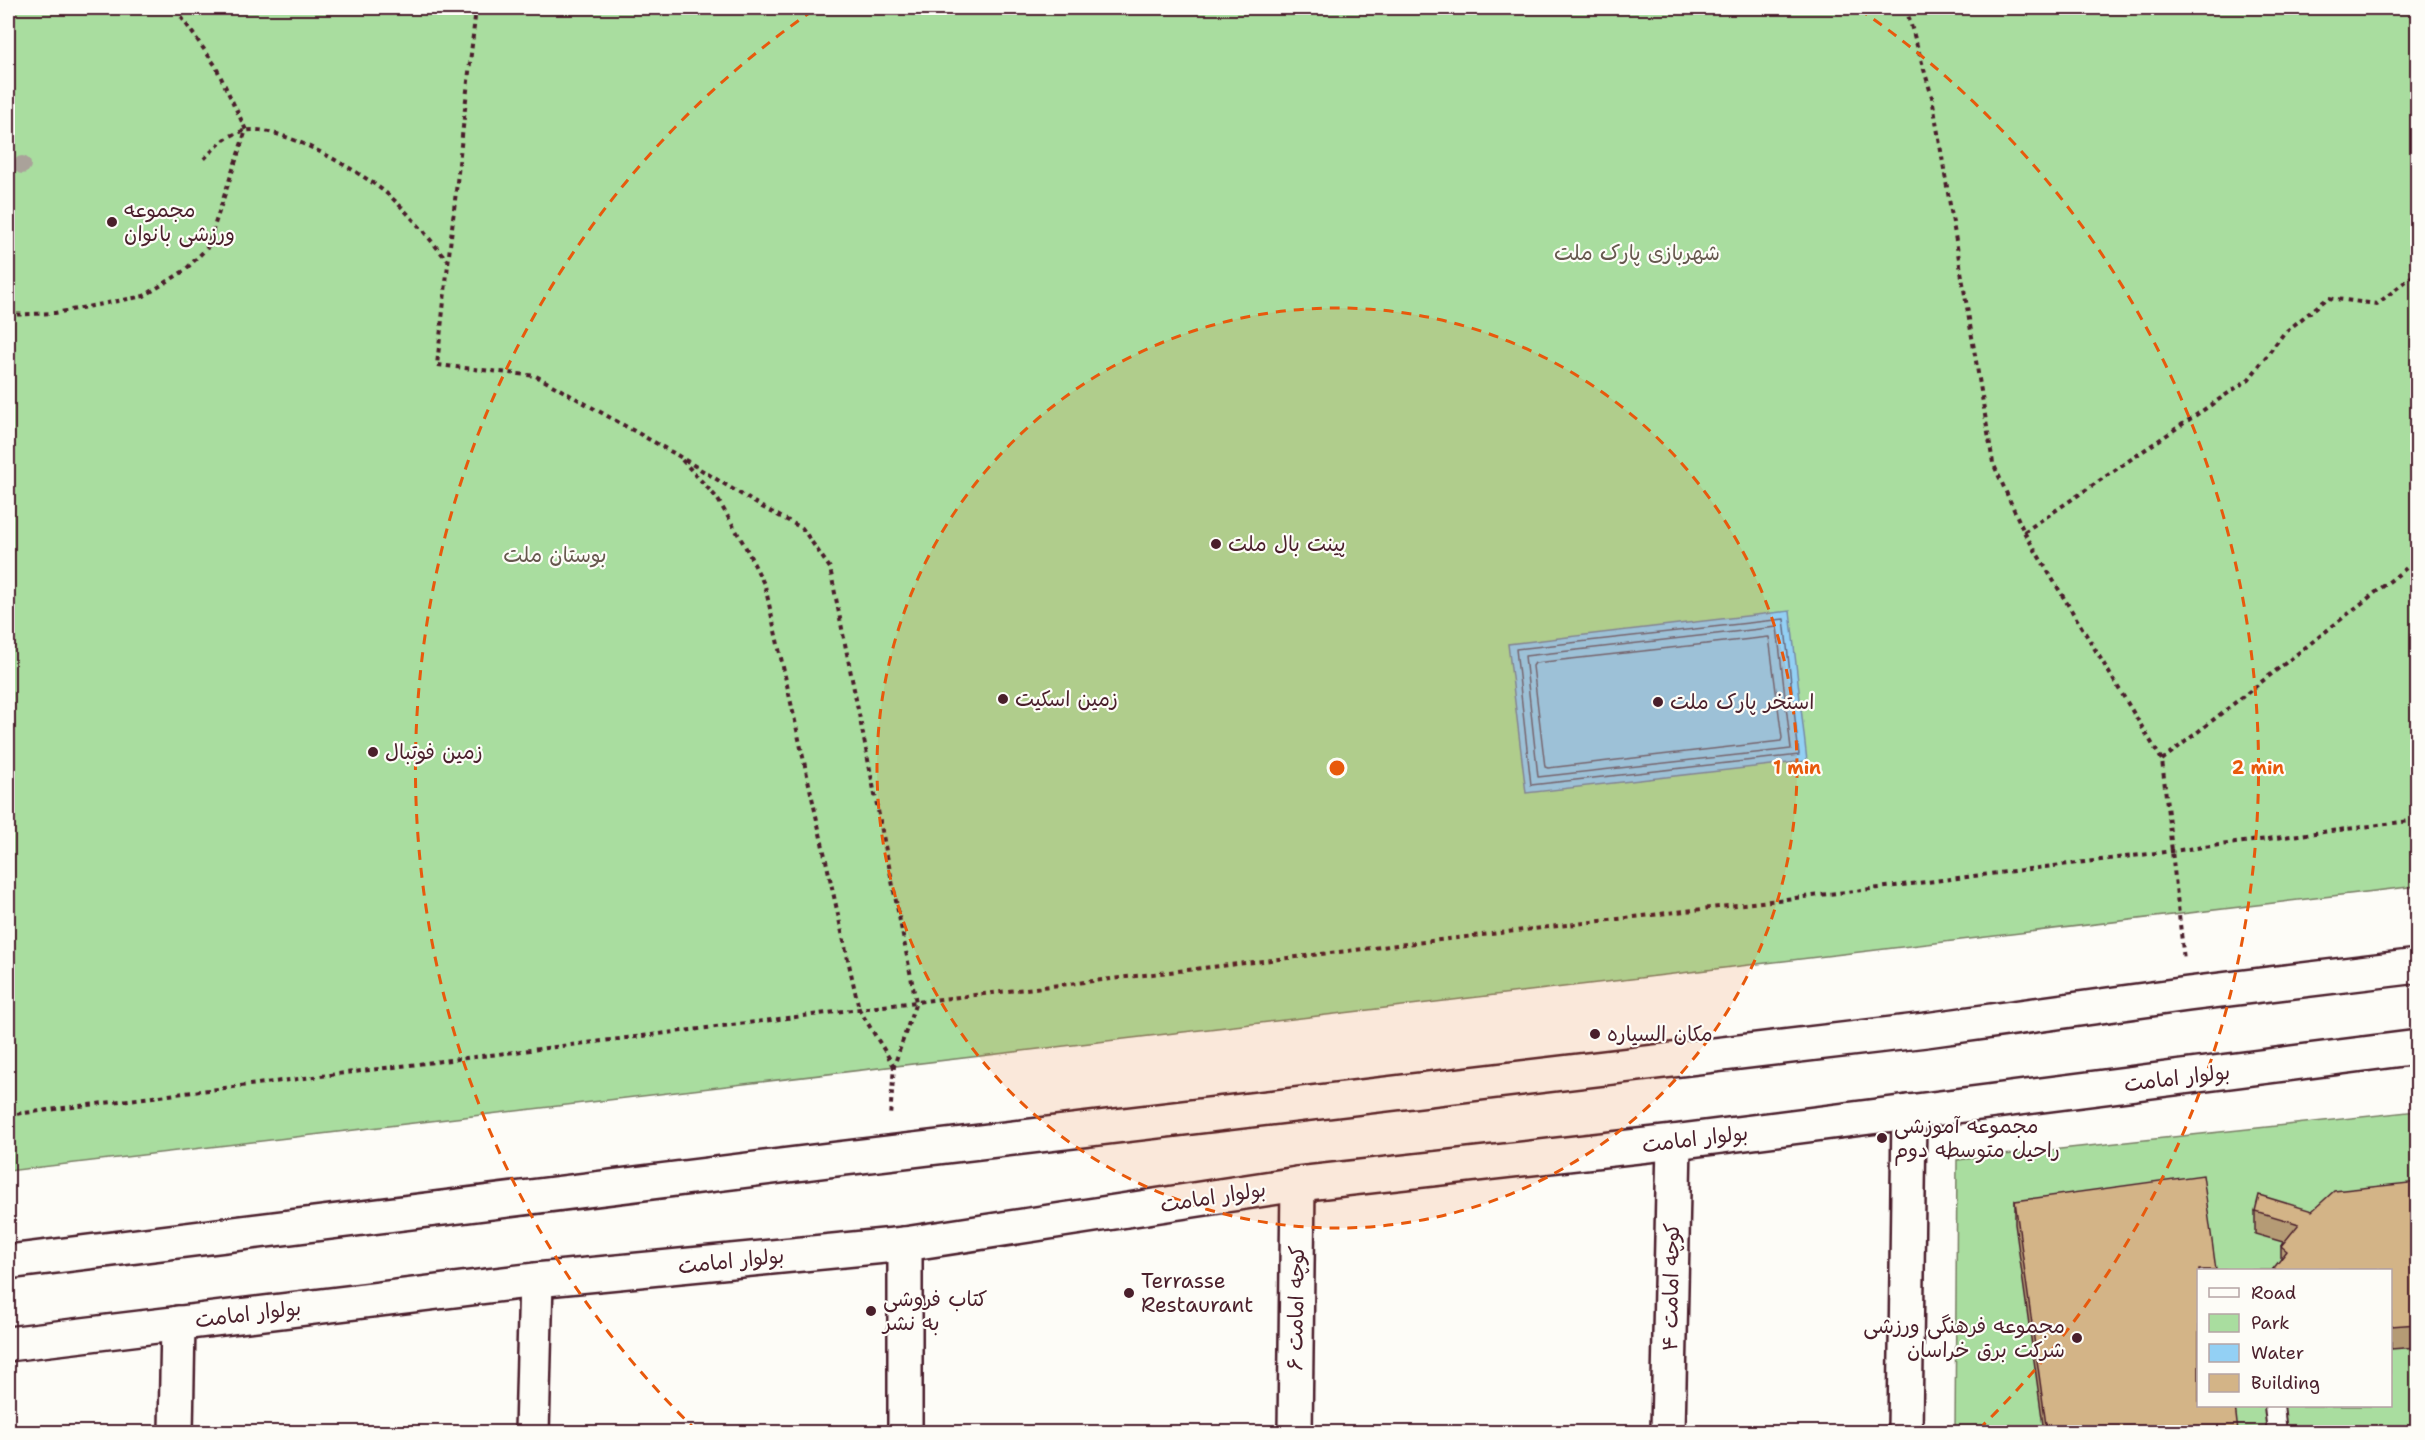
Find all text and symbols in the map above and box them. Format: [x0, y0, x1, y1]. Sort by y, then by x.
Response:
place label: مجموعه ورزشی بانوان [124, 196, 235, 248]
marker: مجموعه ورزشی بانوان [105, 215, 119, 229]
park label: شهربازی پارک ملت [1554, 239, 1720, 267]
place label: پینت بال ملت [1228, 530, 1346, 558]
marker: پینت بال ملت [1209, 537, 1223, 551]
park label: بوستان ملت [503, 541, 607, 569]
place label: زمین اسکیت [1015, 685, 1118, 713]
place label: استخر پارک ملت [1670, 688, 1814, 716]
marker: زمین اسکیت [996, 692, 1010, 706]
marker: استخر پارک ملت [1651, 695, 1665, 709]
place label: زمین فوتبال [385, 738, 483, 766]
marker: زمین فوتبال [366, 745, 380, 759]
text: 1 min [1773, 756, 1821, 780]
text: 2 min [2232, 756, 2284, 780]
centre of rings [1327, 758, 1347, 778]
place label: مکان السیاره [1607, 1020, 1713, 1048]
marker: مکان السیاره [1588, 1027, 1602, 1041]
street label: بولوار امامت [2122, 1058, 2232, 1098]
place label: مجموعه آموزشی راحیل متوسطه دوم [1894, 1112, 2060, 1166]
street label: بولوار امامت [1640, 1119, 1750, 1159]
marker: مجموعه آموزشی راحیل متوسطه دوم [1875, 1131, 1889, 1145]
street label: بولوار امامت [1158, 1175, 1268, 1219]
street label: کوچه امامت ۴ [1656, 1223, 1686, 1351]
street label: بولوار امامت [676, 1241, 786, 1281]
street label: کوچه امامت ۶ [1281, 1245, 1311, 1371]
place label: Terrasse Restaurant [1141, 1267, 1253, 1319]
legend [2197, 1269, 2392, 1407]
text: Road [2251, 1281, 2296, 1305]
place label: کتاب فروشی به نشر [881, 1285, 988, 1337]
marker: Terrasse Restaurant [1122, 1286, 1136, 1300]
street label: بولوار امامت [193, 1294, 303, 1334]
marker: کتاب فروشی به نشر [864, 1304, 878, 1318]
text: Park [2251, 1311, 2290, 1335]
place label: مجموعه فرهنگی ورزشی شرکت برق خراسان [1863, 1312, 2065, 1364]
marker: مجموعه فرهنگی ورزشی شرکت برق خراسان [2070, 1331, 2084, 1345]
text: Water [2251, 1341, 2304, 1365]
text: Building [2251, 1371, 2320, 1395]

